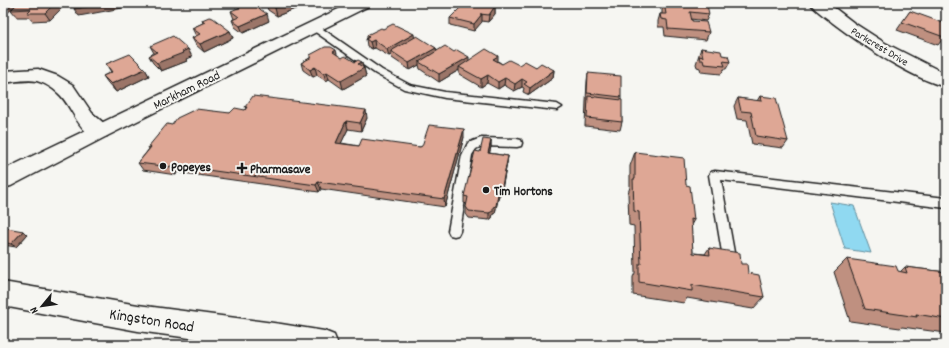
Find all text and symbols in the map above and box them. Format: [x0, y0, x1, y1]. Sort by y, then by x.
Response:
street label: Parkcrest Drive [847, 24, 911, 71]
street label: Markham Road [151, 67, 224, 116]
place label: Popeyes [171, 159, 211, 178]
marker: Popeyes [158, 161, 168, 171]
place label: Pharmasave [250, 161, 311, 180]
marker: Pharmasave [237, 163, 247, 173]
place label: Tim Hortons [494, 183, 553, 202]
marker: Tim Hortons [481, 185, 491, 195]
north arrow [22, 286, 62, 326]
text: N [26, 303, 43, 316]
street label: Kingston Road [108, 303, 196, 340]

